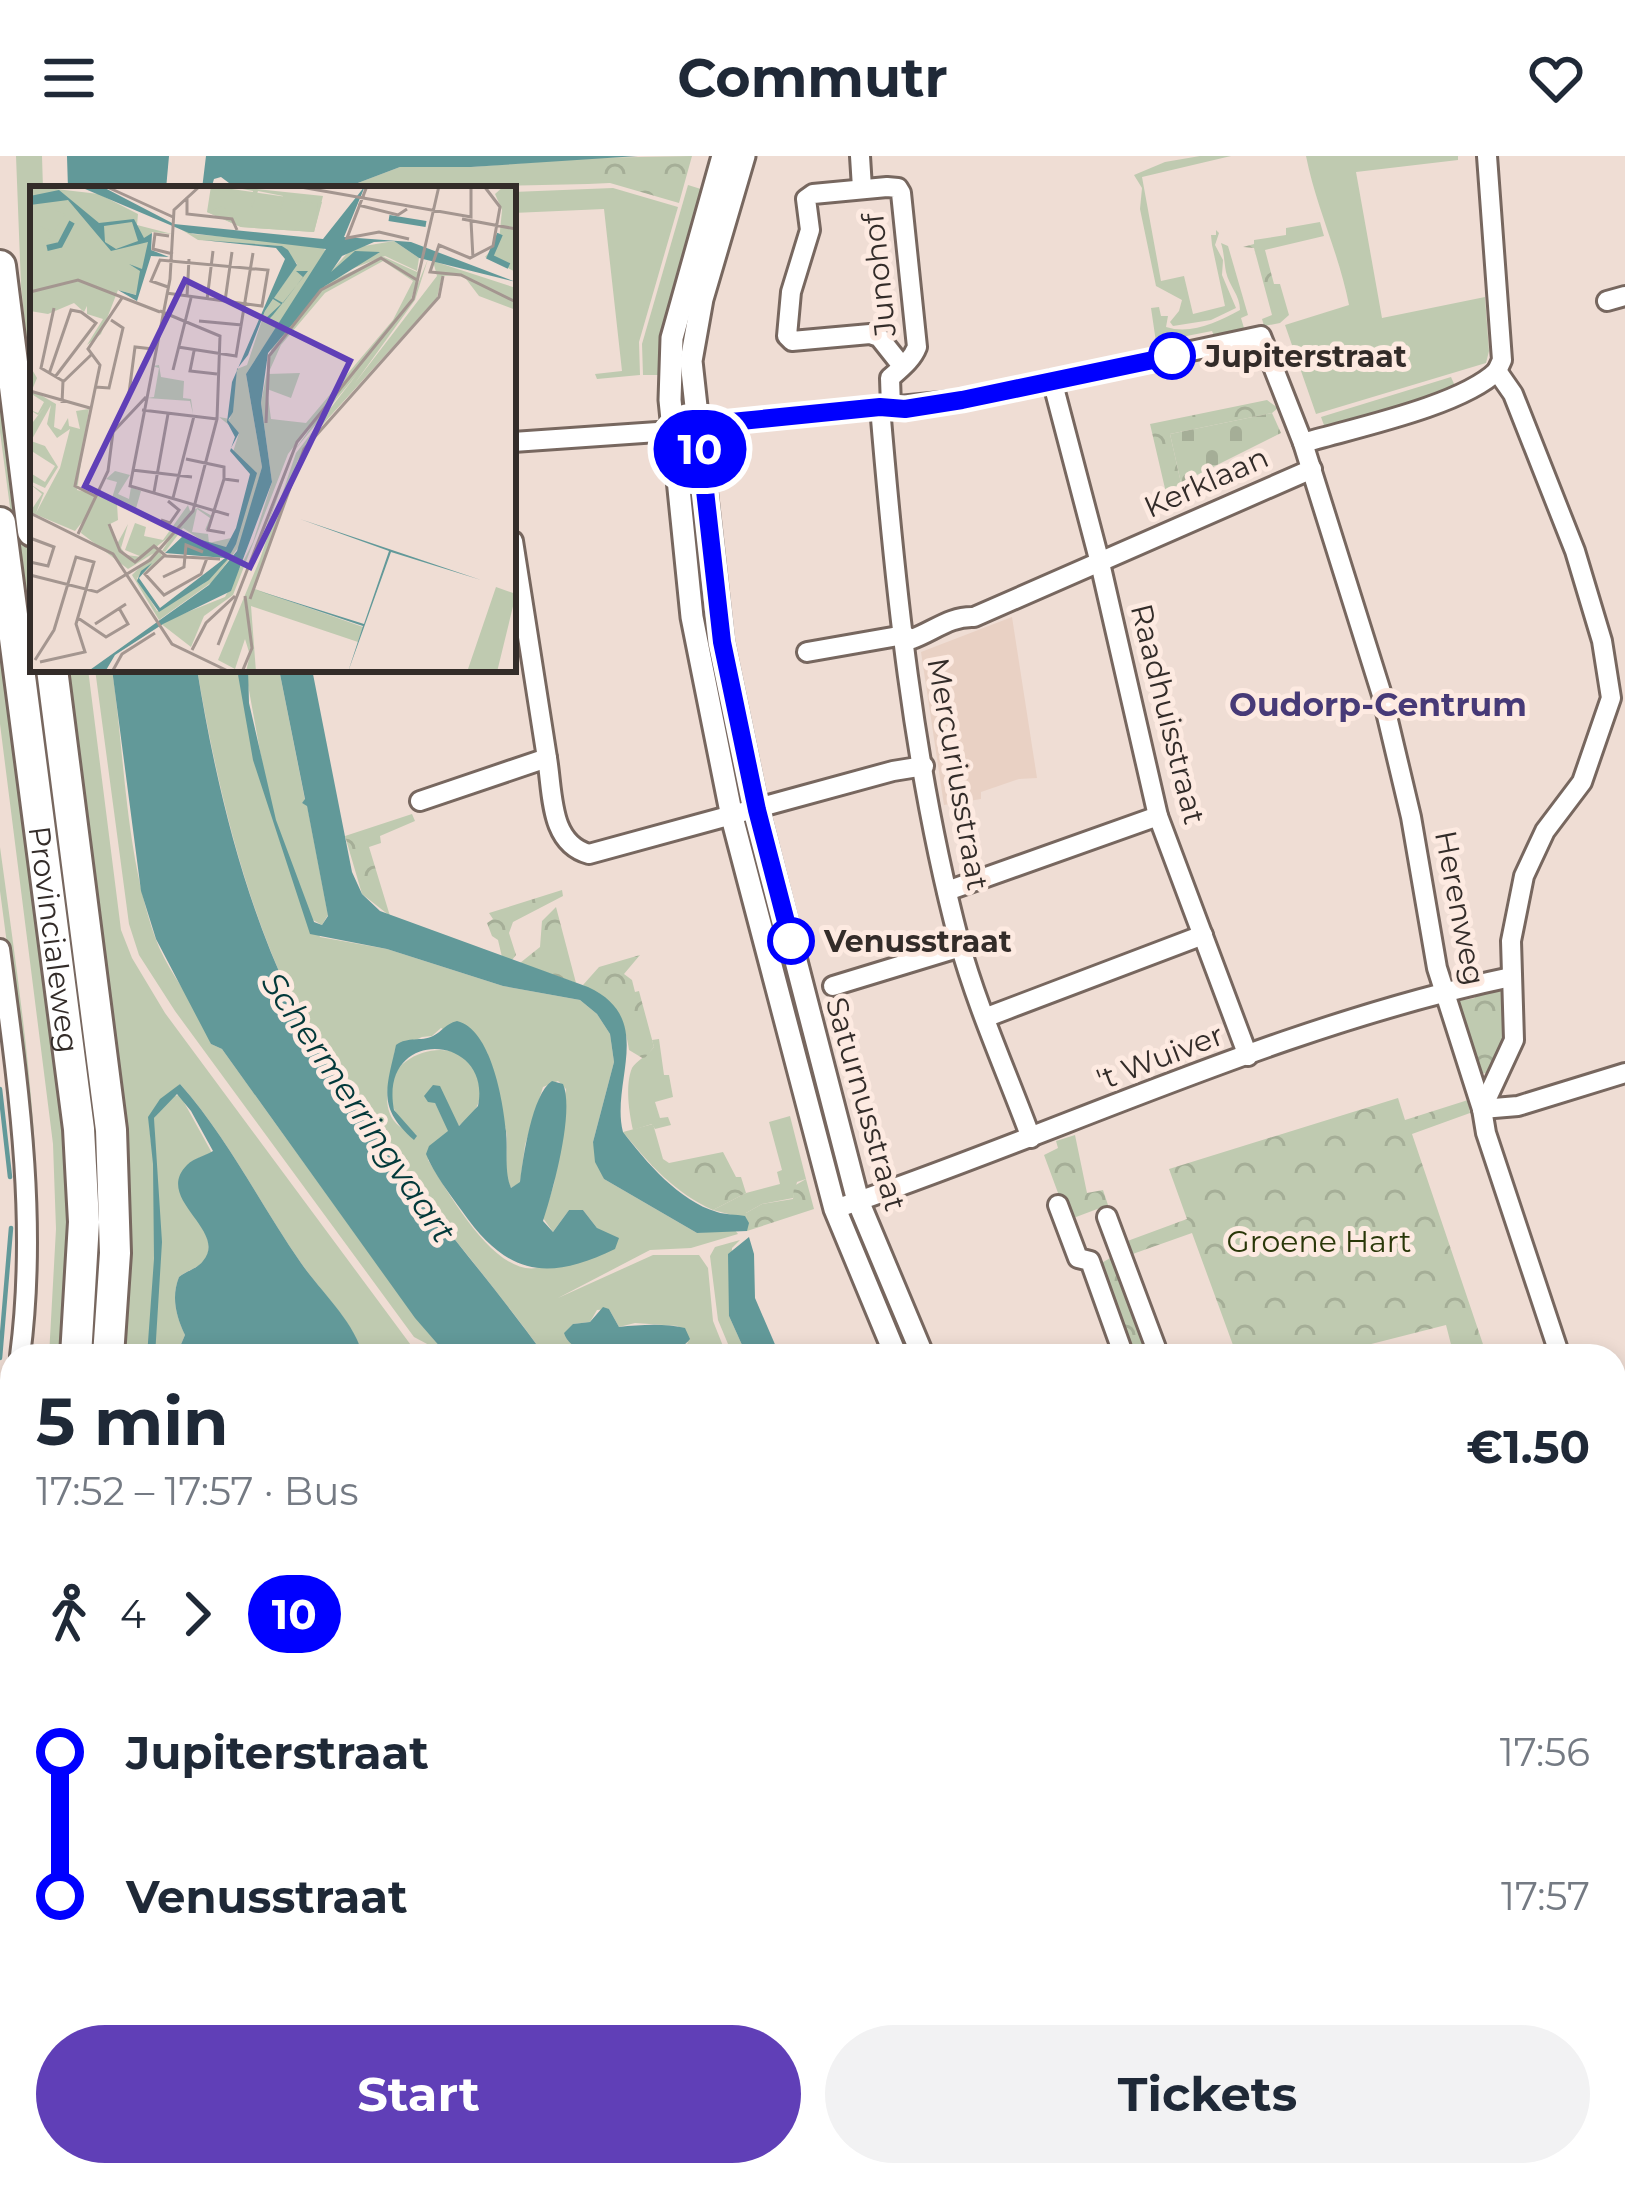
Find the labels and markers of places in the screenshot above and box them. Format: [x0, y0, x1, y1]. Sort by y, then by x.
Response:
marker: Jupiterstraat [1150, 334, 1194, 378]
place label: Jupiterstraat [1204, 338, 1407, 375]
marker: Venusstraat [769, 919, 813, 963]
place label: Venusstraat [823, 923, 1012, 960]

